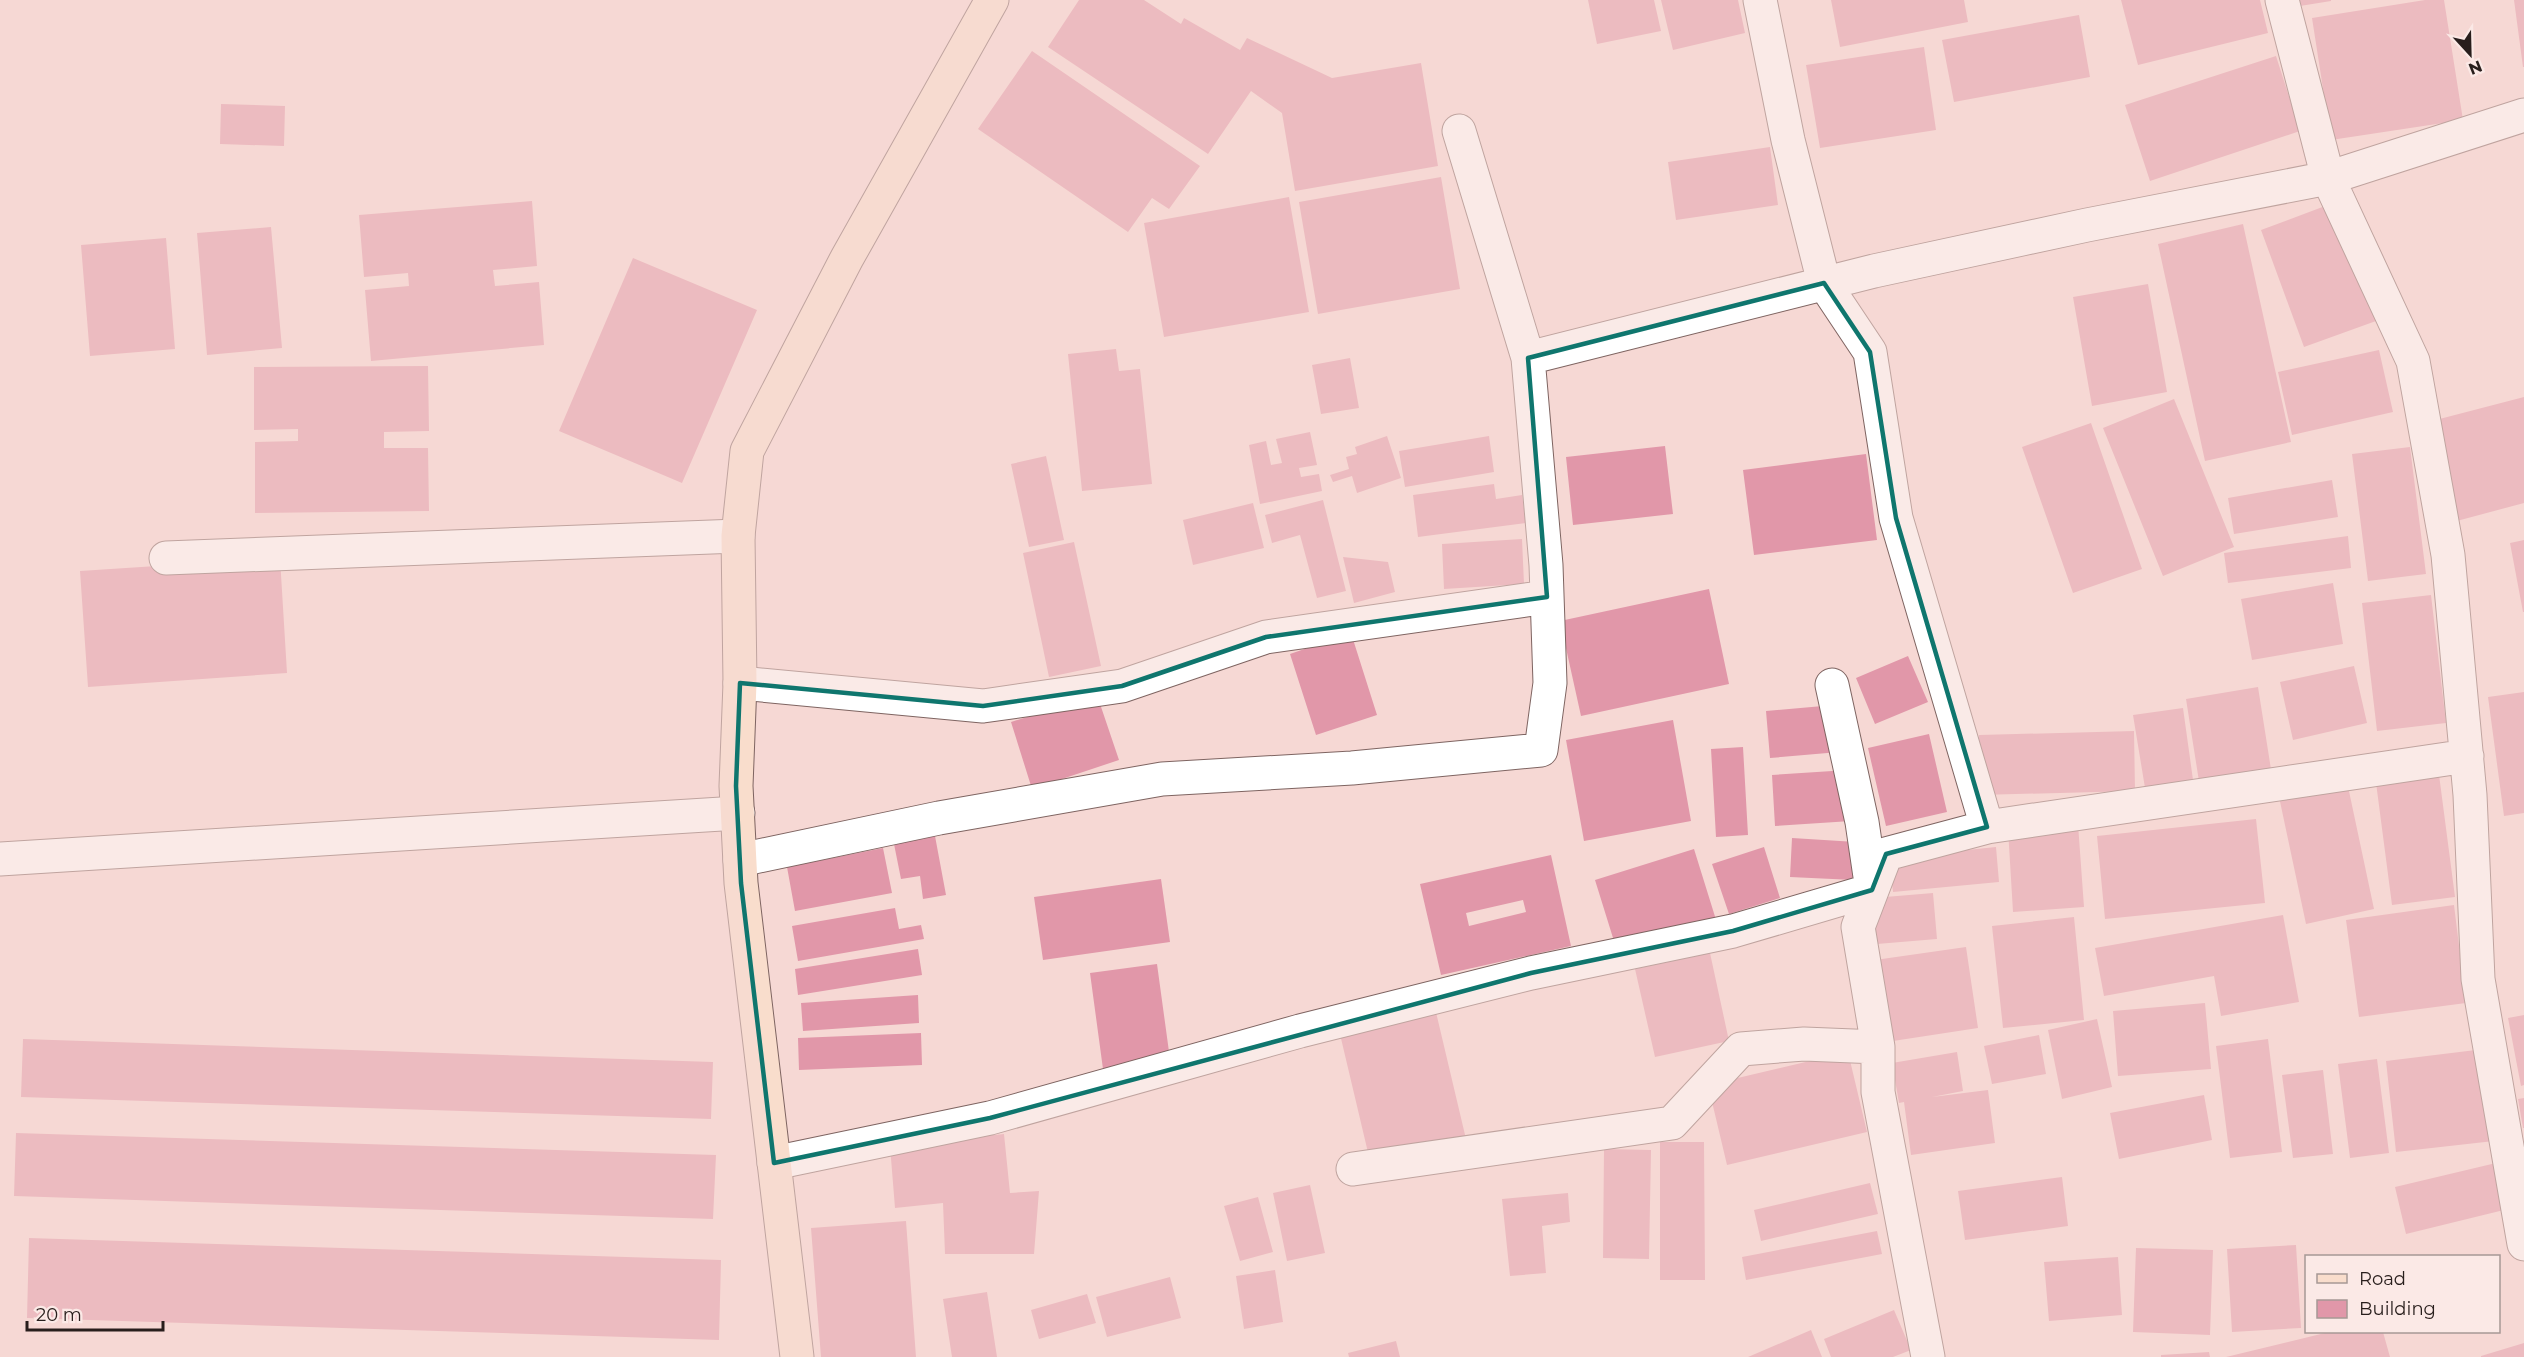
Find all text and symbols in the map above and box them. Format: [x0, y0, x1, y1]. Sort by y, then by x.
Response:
north arrow [2440, 24, 2500, 84]
text: N [2466, 56, 2485, 79]
legend [2305, 1255, 2500, 1333]
text: Road [2359, 1268, 2406, 1290]
scale bar [27, 1294, 164, 1332]
text: Building [2359, 1298, 2436, 1320]
text: 20 m [36, 1304, 82, 1326]

